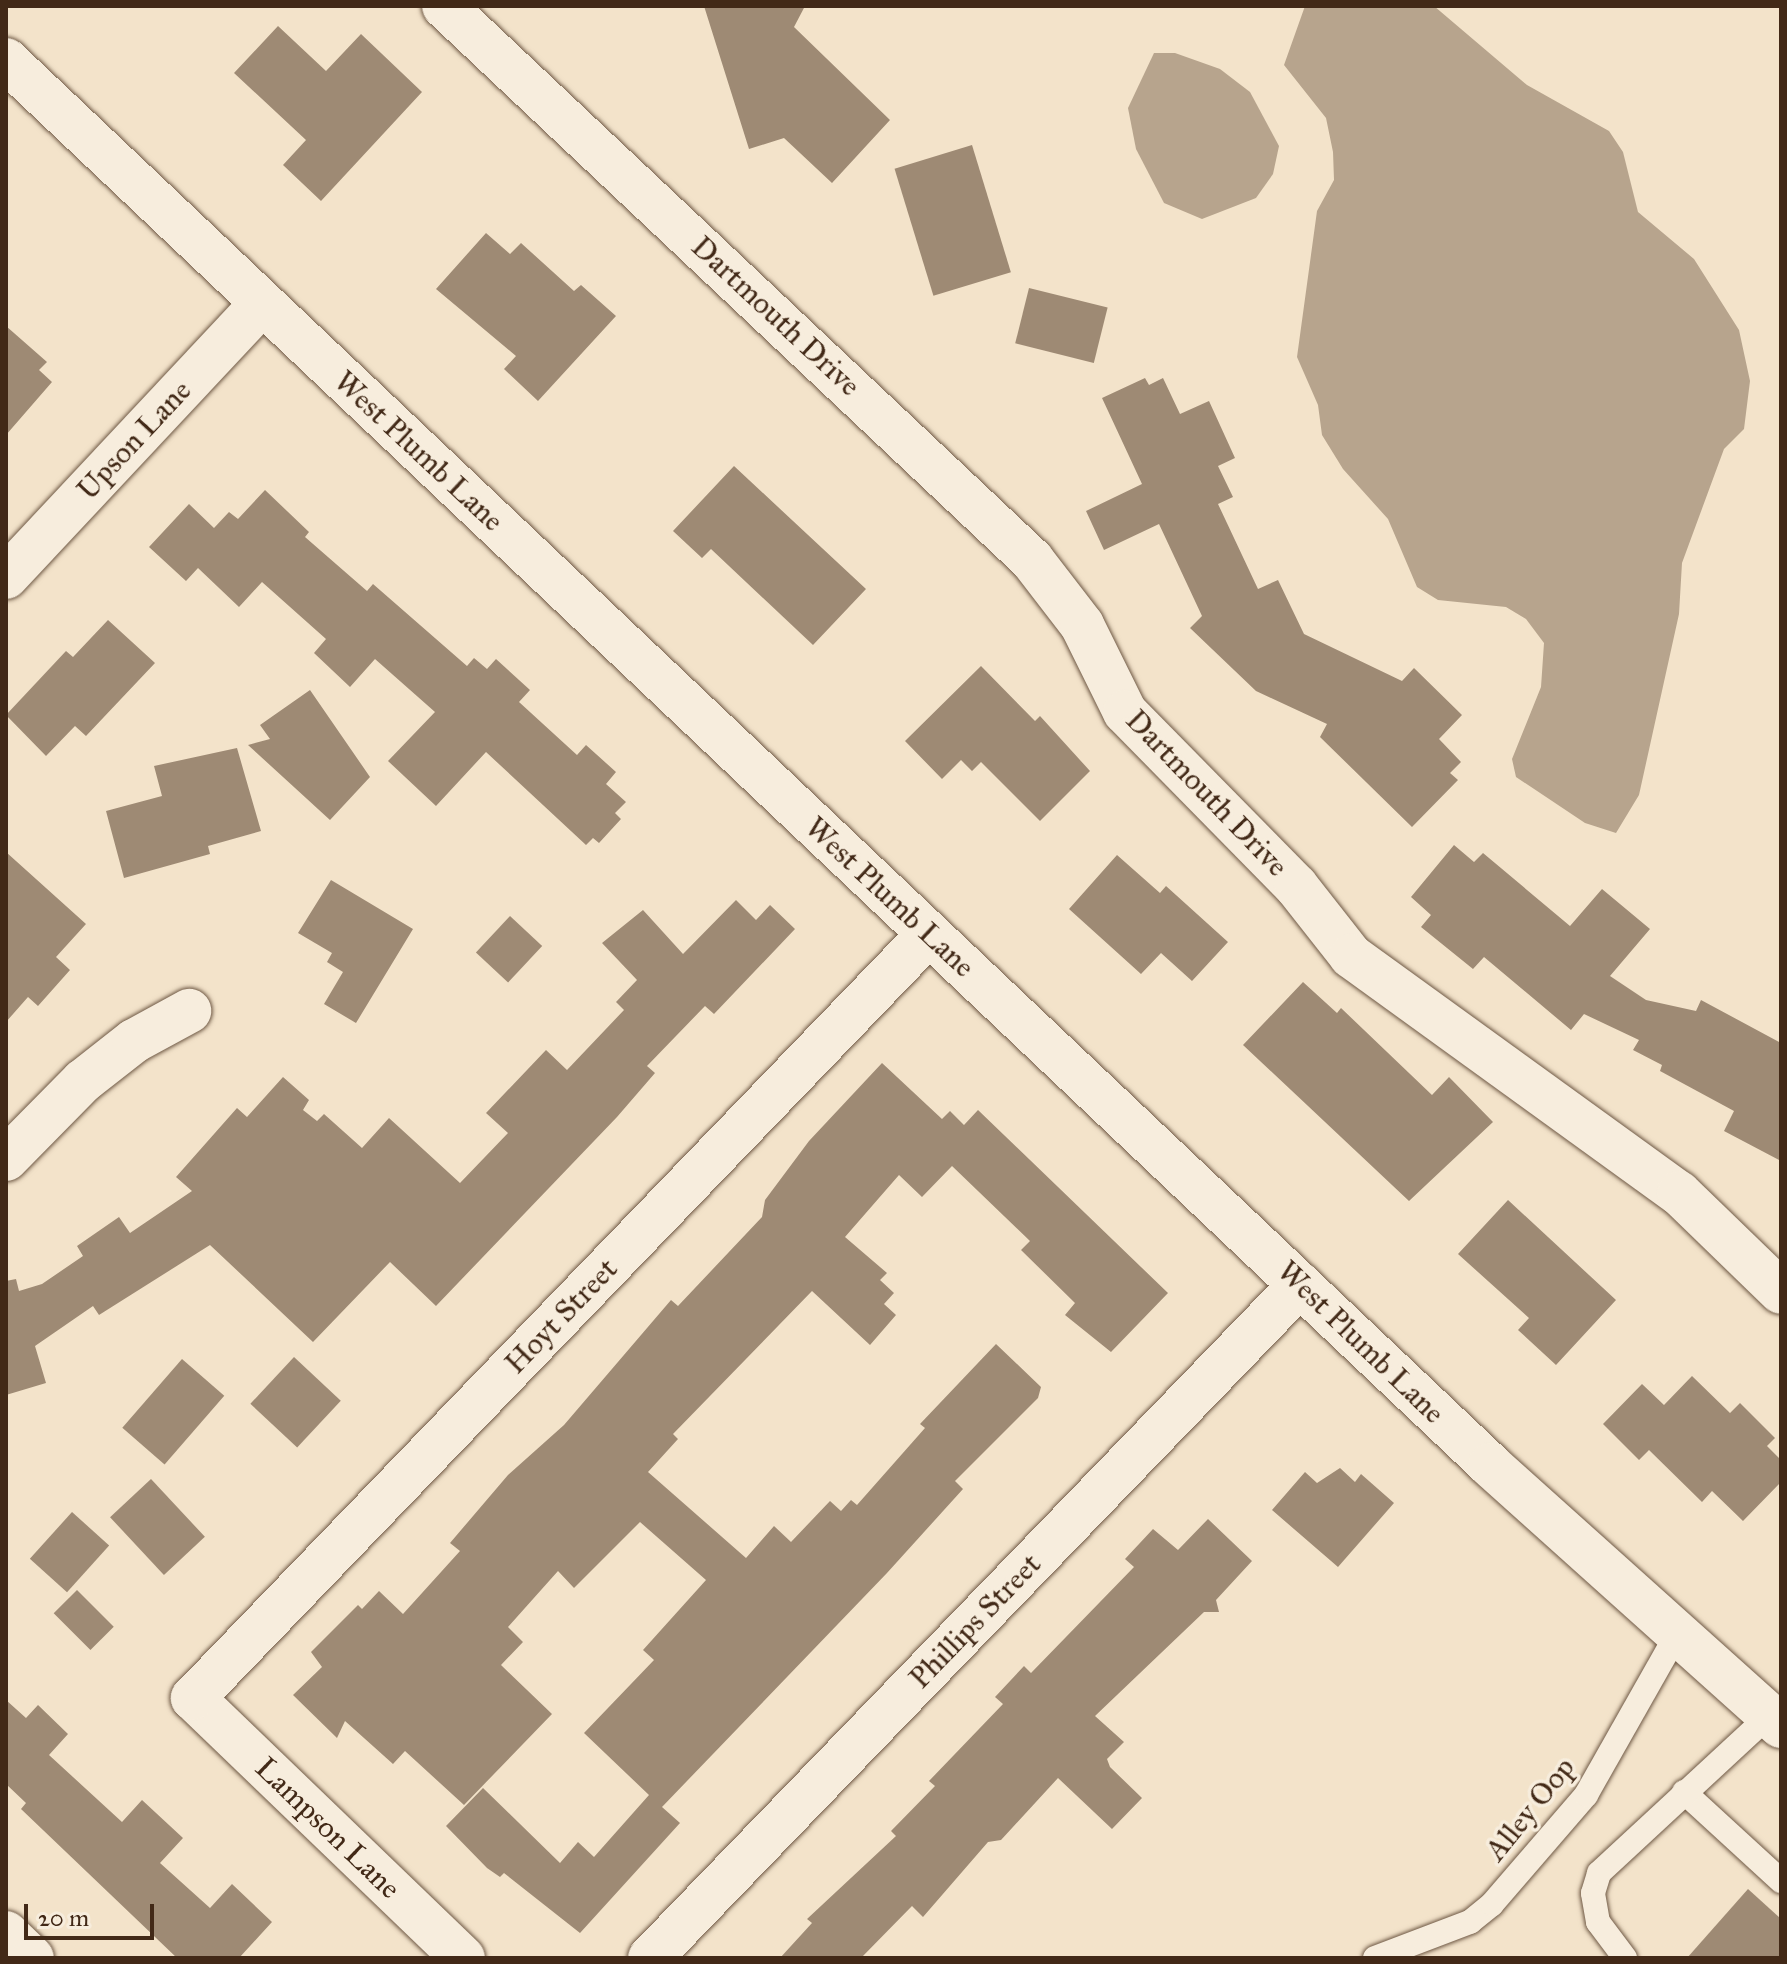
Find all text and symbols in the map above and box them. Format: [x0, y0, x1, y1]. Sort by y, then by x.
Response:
street label: Dartmouth Drive [684, 229, 868, 403]
street label: West Plumb Lane [327, 363, 511, 539]
street label: Upson Lane [69, 373, 199, 507]
street label: Dartmouth Drive [1118, 702, 1296, 884]
street label: West Plumb Lane [798, 809, 982, 985]
street label: Hoyt Street [497, 1251, 625, 1381]
street label: West Plumb Lane [1270, 1253, 1452, 1431]
street label: Phillips Street [902, 1546, 1048, 1696]
street label: Lampson Lane [248, 1750, 408, 1906]
street label: Alley Oop [1477, 1750, 1583, 1868]
scale bar [28, 1888, 158, 1938]
text: 20 m [38, 1903, 89, 1933]

